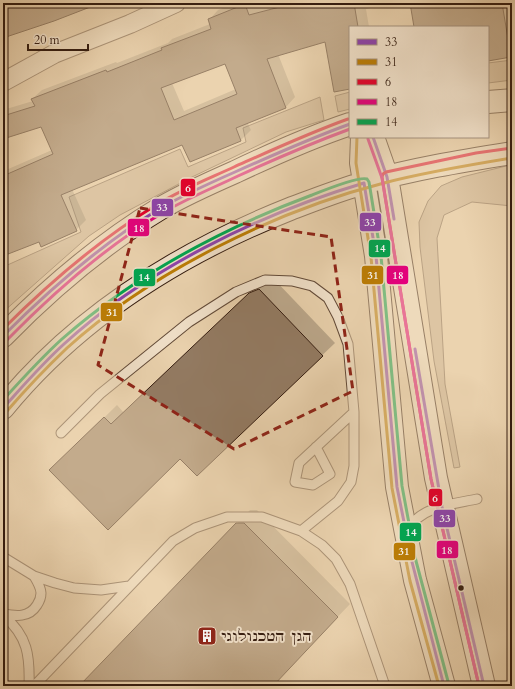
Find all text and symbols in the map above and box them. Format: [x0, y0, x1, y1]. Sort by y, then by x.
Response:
scale bar [28, 26, 88, 52]
legend [349, 26, 489, 138]
text: 20 m [34, 32, 61, 48]
text: 33 [385, 34, 397, 50]
text: 31 [385, 54, 397, 70]
text: 6 [385, 74, 391, 90]
text: 18 [385, 94, 397, 110]
text: 14 [385, 114, 397, 130]
line badge: 6 [180, 178, 196, 197]
text: 6 [185, 181, 191, 196]
line badge: 33 [151, 198, 174, 217]
text: 33 [156, 200, 168, 215]
line badge: 33 [359, 212, 382, 232]
text: 33 [364, 215, 376, 230]
line badge: 18 [127, 218, 150, 237]
text: 18 [133, 221, 145, 236]
line badge: 14 [368, 239, 391, 258]
text: 14 [374, 241, 386, 256]
line badge: 31 [361, 265, 384, 285]
line badge: 18 [386, 265, 409, 285]
line badge: 14 [133, 268, 156, 287]
text: 31 [367, 268, 379, 283]
text: 18 [392, 268, 404, 283]
text: 14 [138, 270, 150, 285]
line badge: 31 [100, 302, 123, 322]
text: 31 [106, 305, 118, 320]
line badge: 6 [428, 488, 443, 507]
text: 6 [432, 491, 438, 506]
line badge: 33 [433, 509, 456, 528]
text: 33 [439, 511, 451, 526]
line badge: 14 [399, 522, 422, 542]
text: 14 [405, 525, 417, 540]
line badge: 18 [436, 540, 459, 559]
line badge: 31 [393, 542, 416, 561]
text: 18 [441, 543, 453, 558]
text: 31 [398, 544, 410, 559]
unlabelled marker [456, 583, 466, 593]
building icon: הגן הטכנולוגי [196, 625, 218, 647]
place label: הגן הטכנולוגי [221, 627, 311, 646]

